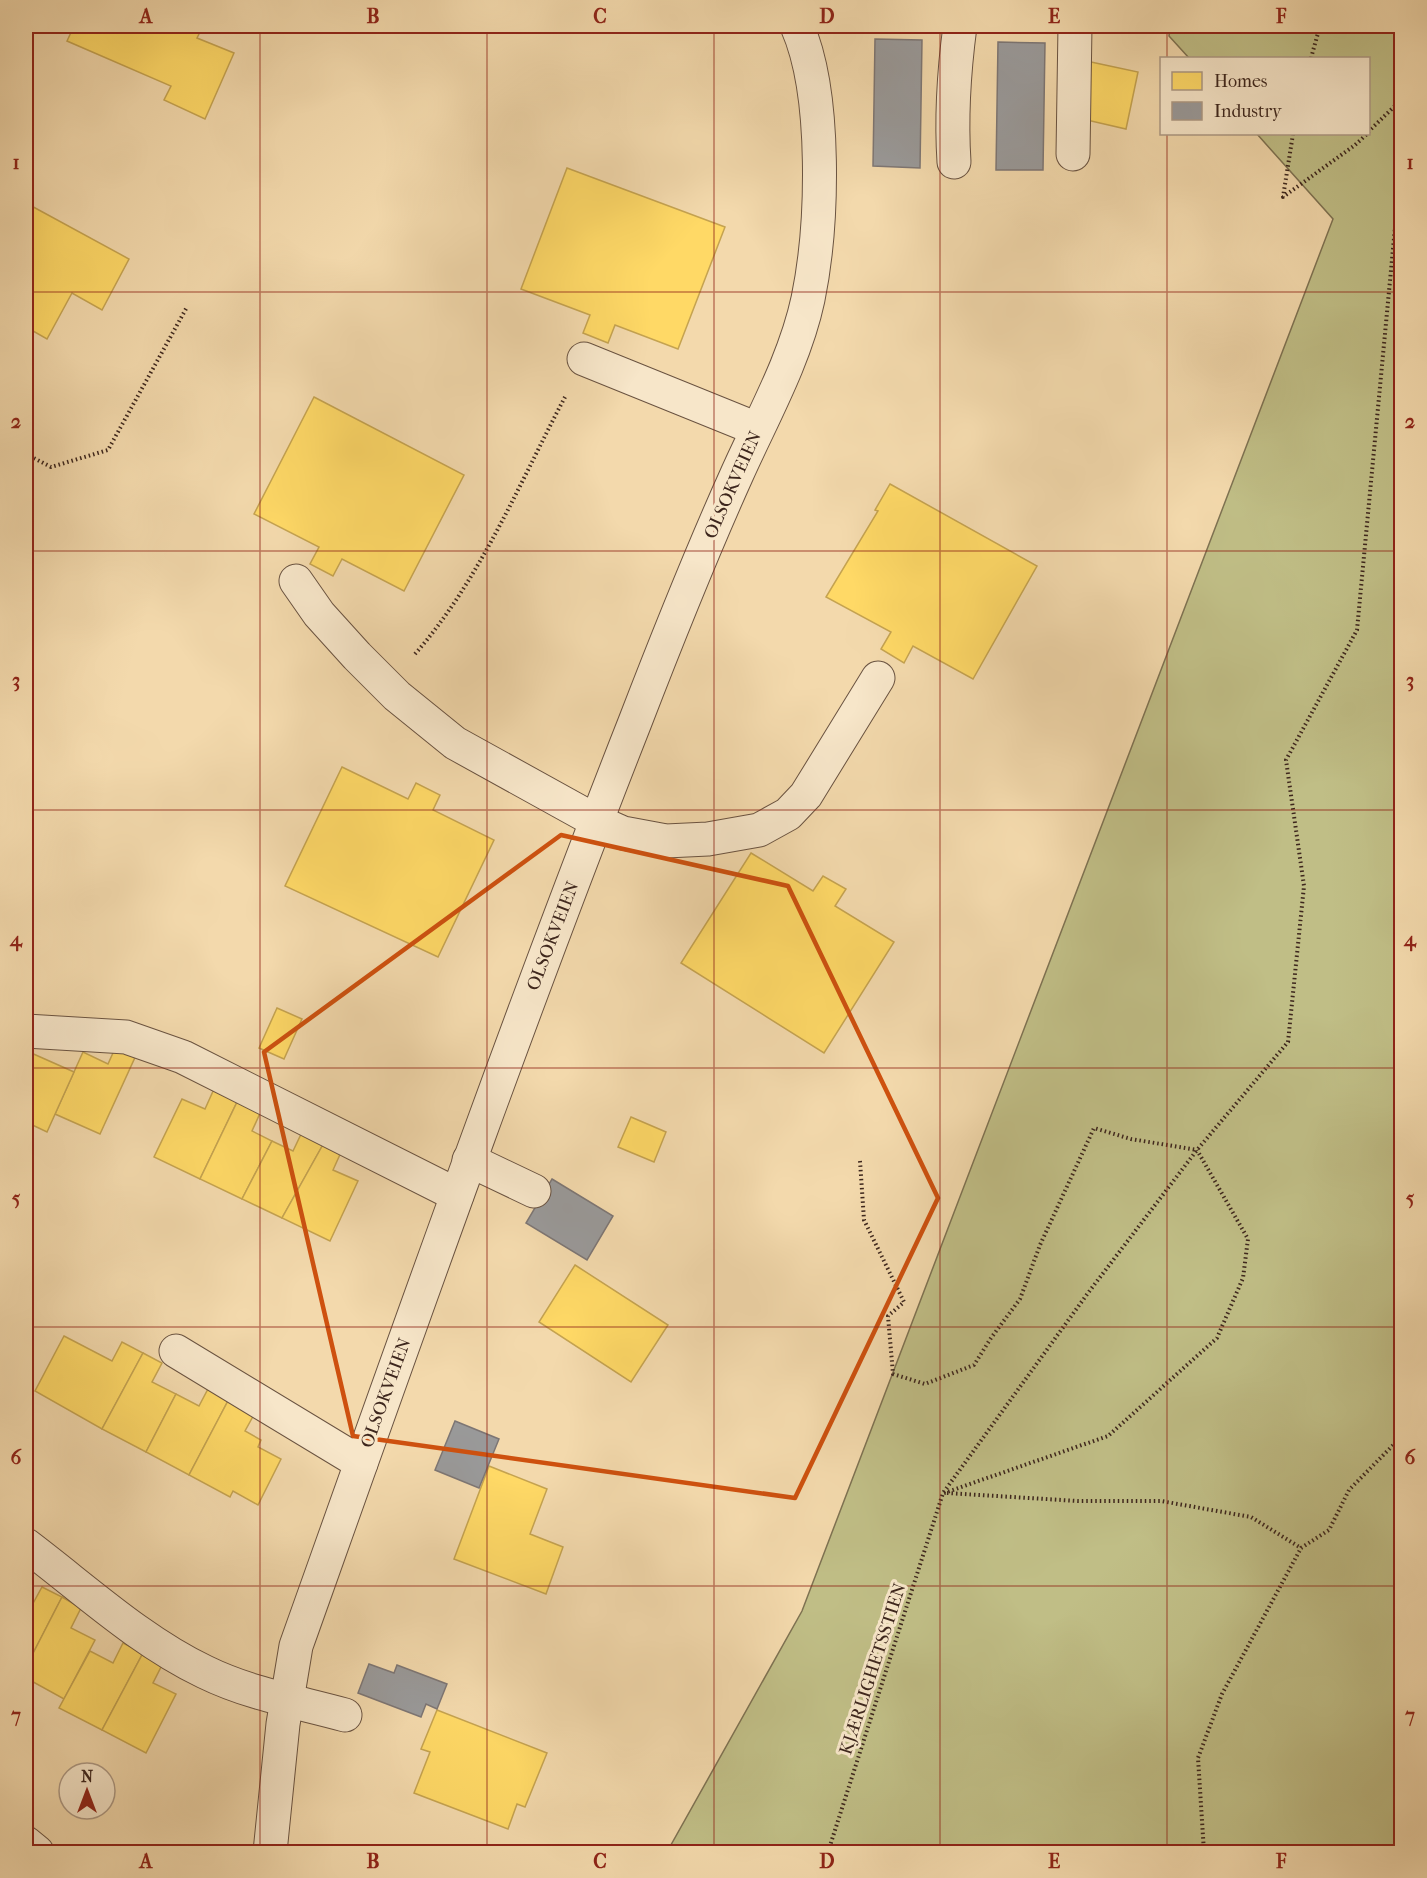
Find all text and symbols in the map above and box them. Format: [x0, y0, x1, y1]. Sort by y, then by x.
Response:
text: A [138, 5, 154, 28]
text: B [366, 5, 380, 28]
text: C [593, 5, 607, 28]
text: D [819, 5, 835, 28]
text: E [1048, 5, 1060, 28]
text: F [1275, 5, 1287, 28]
legend [1160, 57, 1370, 135]
text: Homes [1214, 71, 1268, 92]
text: Industry [1214, 101, 1283, 122]
text: 1 [12, 151, 20, 174]
text: 1 [1406, 151, 1414, 174]
text: 2 [11, 410, 21, 433]
text: 2 [1405, 410, 1415, 433]
street label: OLSOKVEIEN [700, 428, 766, 542]
text: 3 [12, 669, 20, 692]
text: 3 [1406, 669, 1414, 692]
street label: OLSOKVEIEN [523, 878, 584, 994]
text: 4 [9, 928, 23, 952]
text: 4 [1403, 928, 1417, 952]
text: 5 [12, 1187, 21, 1210]
text: 5 [1406, 1187, 1415, 1210]
street label: OLSOKVEIEN [356, 1335, 416, 1451]
text: 6 [11, 1446, 23, 1469]
text: 6 [1405, 1446, 1417, 1469]
street label: KJÆRLIGHETSSTIEN [835, 1580, 911, 1758]
text: 7 [10, 1704, 21, 1727]
text: 7 [1404, 1704, 1415, 1727]
north arrow [57, 1761, 117, 1821]
text: N [81, 1767, 94, 1786]
text: A [138, 1850, 154, 1873]
text: B [366, 1850, 380, 1873]
text: C [593, 1850, 607, 1873]
text: D [819, 1850, 835, 1873]
text: E [1048, 1850, 1060, 1873]
text: F [1275, 1850, 1287, 1873]

